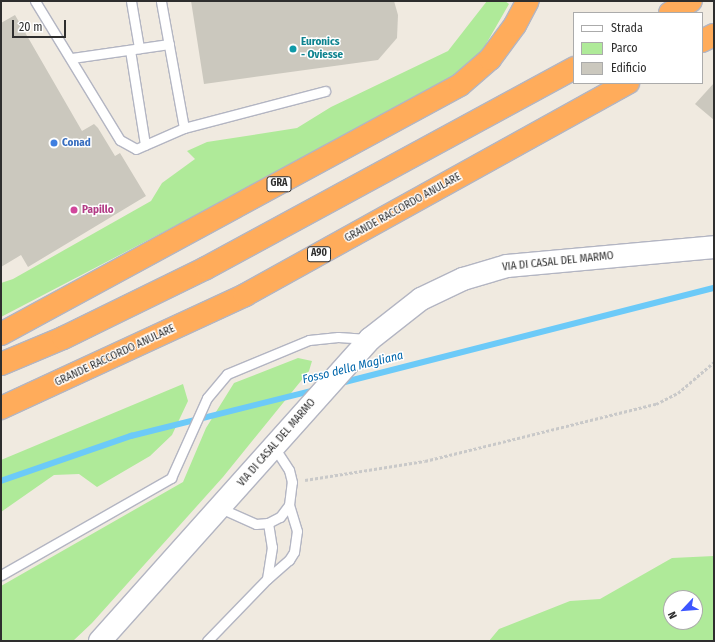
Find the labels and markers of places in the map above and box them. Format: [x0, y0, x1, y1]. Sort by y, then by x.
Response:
place label: Euronics - Oviesse [301, 36, 343, 62]
marker: Euronics - Oviesse [288, 44, 298, 54]
place label: Conad [62, 136, 91, 150]
marker: Conad [49, 138, 59, 148]
place label: Papillo [82, 203, 114, 217]
marker: Papillo [69, 205, 79, 215]

